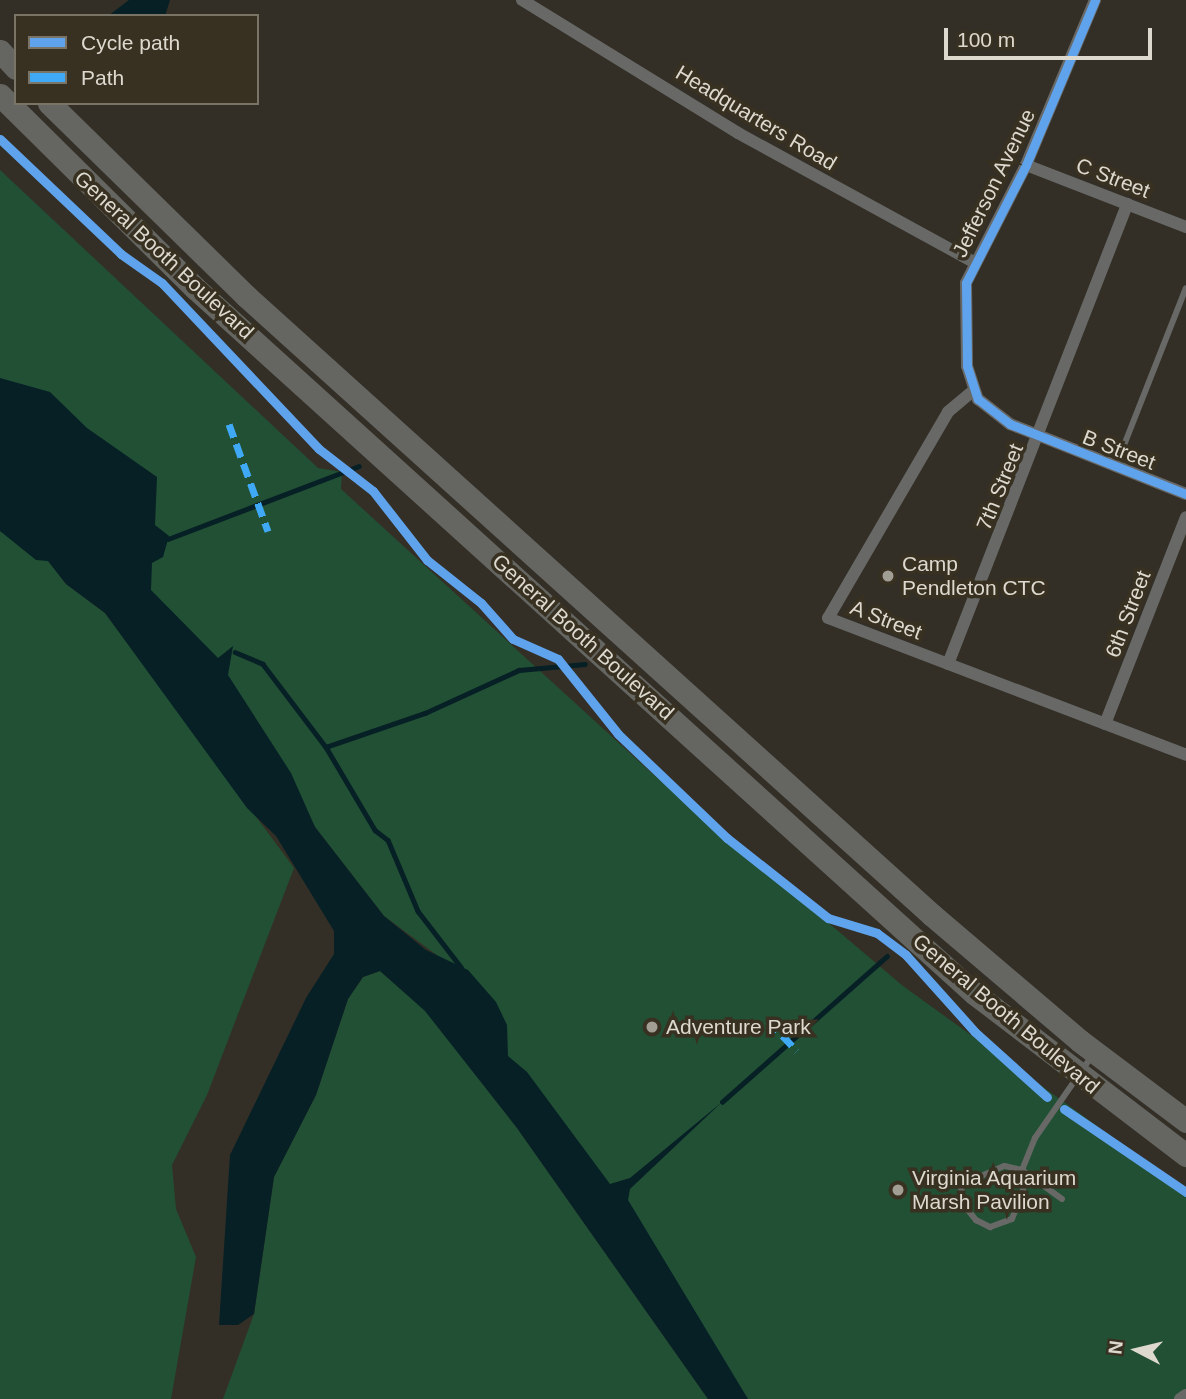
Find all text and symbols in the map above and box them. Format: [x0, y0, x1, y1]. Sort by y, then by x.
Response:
legend [14, 14, 259, 105]
scale bar [948, 14, 1156, 58]
text: 100 m [957, 28, 1015, 51]
text: Cycle path [81, 31, 180, 54]
street label: Headquarters Road [671, 60, 841, 176]
text: Path [81, 66, 124, 89]
street label: Jefferson Avenue [947, 104, 1041, 262]
street label: C Street [1073, 152, 1153, 204]
street label: General Booth Boulevard [69, 165, 259, 345]
street label: B Street [1079, 425, 1159, 475]
street label: 7th Street [971, 440, 1029, 534]
street label: General Booth Boulevard [487, 549, 679, 725]
place label: Camp Pendleton CTC [902, 551, 1046, 601]
street label: 6th Street [1100, 567, 1156, 661]
marker: Camp Pendleton CTC [880, 568, 896, 584]
street label: A Street [846, 595, 926, 645]
street label: General Booth Boulevard [908, 929, 1104, 1099]
place label: Adventure Park [666, 1014, 811, 1040]
marker: Adventure Park [644, 1019, 660, 1035]
place label: Virginia Aquarium Marsh Pavilion [912, 1165, 1077, 1215]
marker: Virginia Aquarium Marsh Pavilion [890, 1182, 906, 1198]
north arrow [1102, 1315, 1172, 1385]
text: N [1104, 1339, 1127, 1355]

